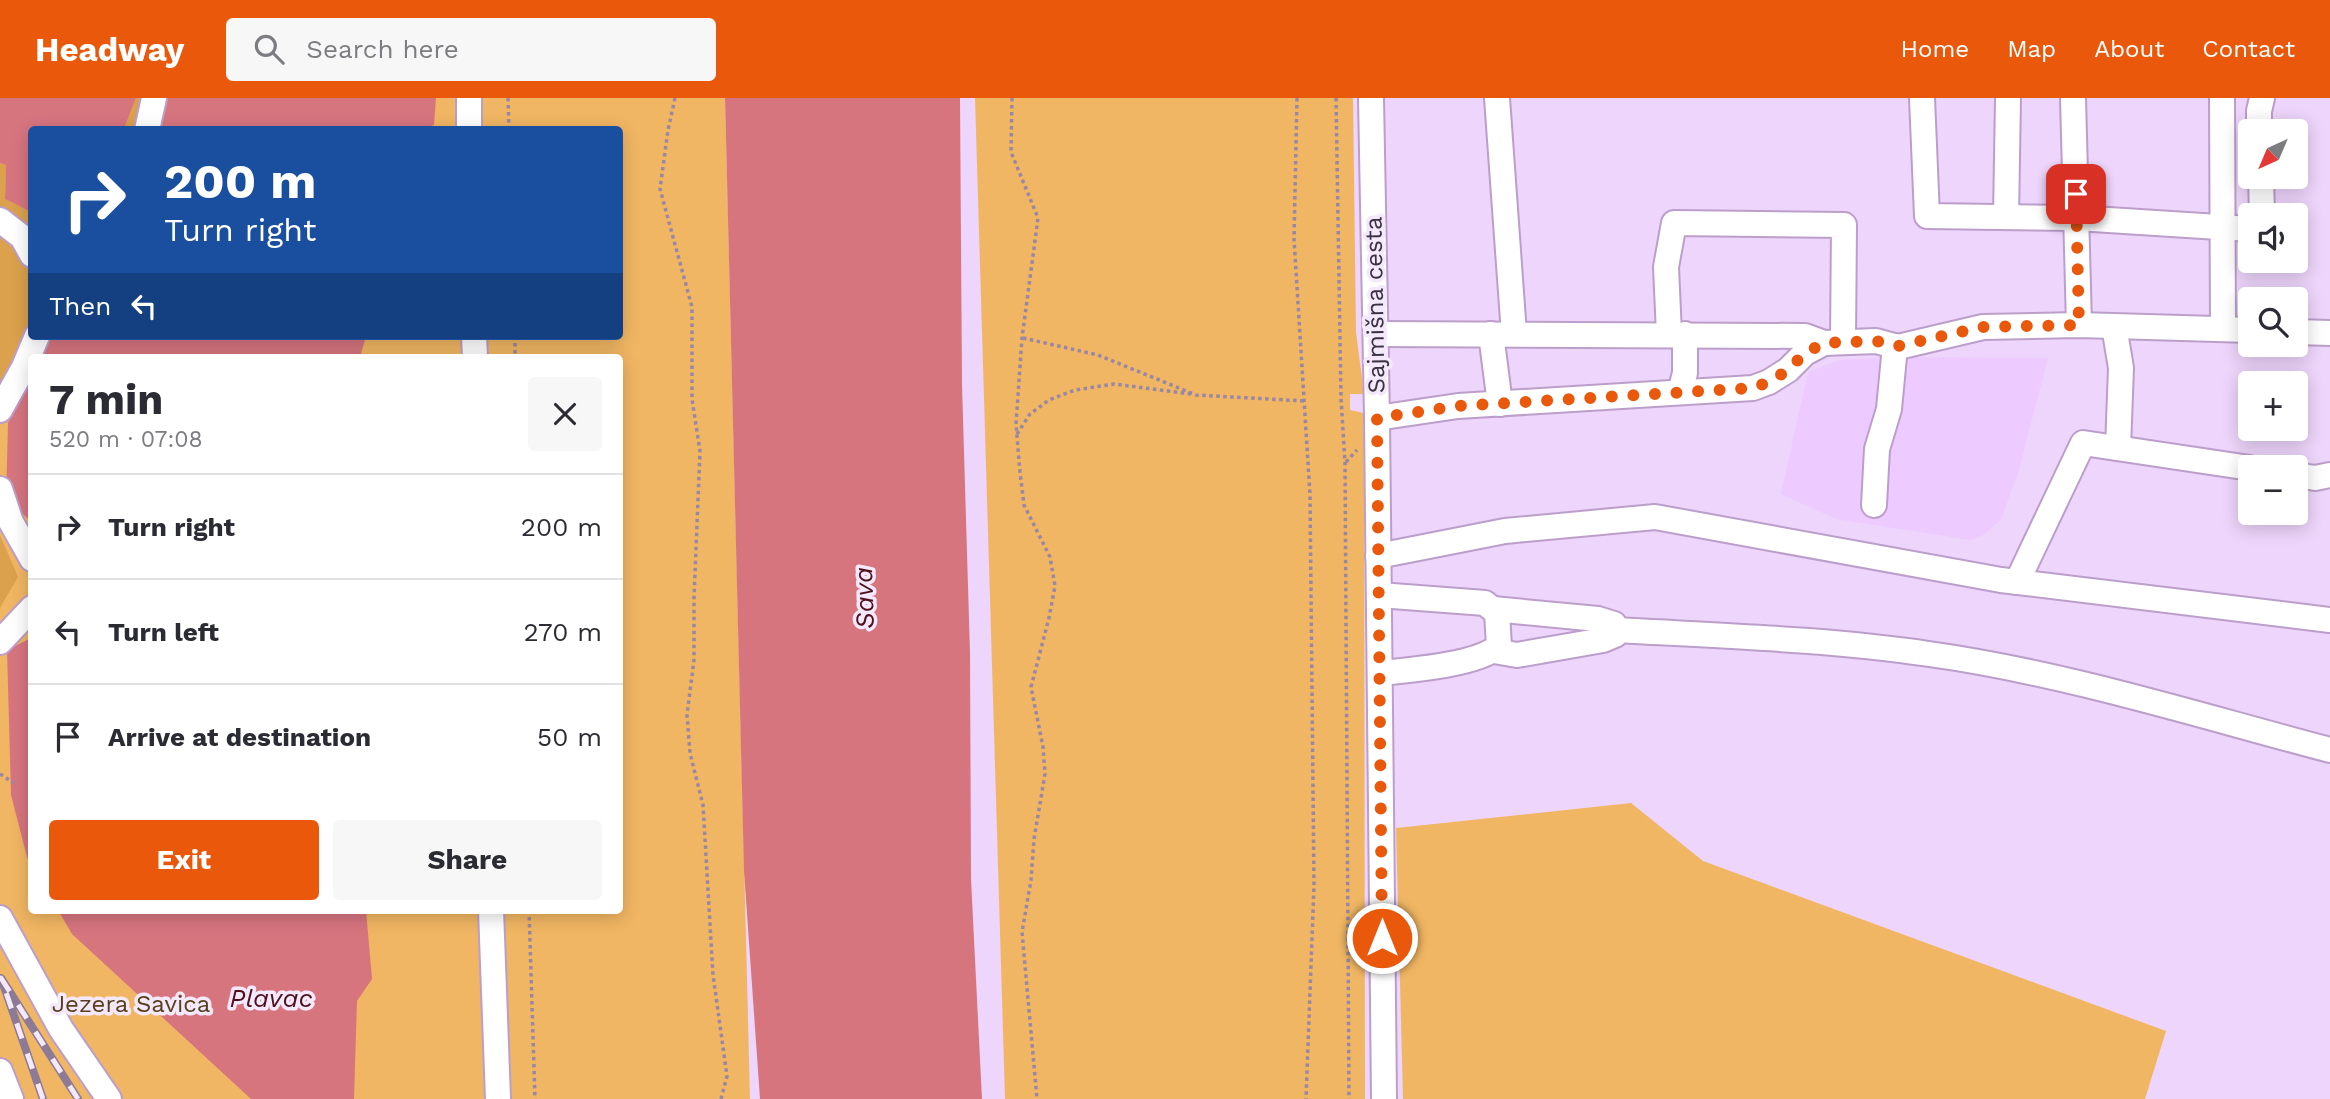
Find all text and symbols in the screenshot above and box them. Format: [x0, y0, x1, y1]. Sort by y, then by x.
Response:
search box [226, 18, 716, 81]
text: Headway [35, 30, 184, 69]
icon: search [250, 30, 288, 68]
text: Search here [306, 34, 459, 64]
text: Home [1901, 35, 1969, 63]
text: Map [2007, 35, 2056, 63]
text: About [2094, 35, 2164, 63]
text: Contact [2202, 35, 2295, 63]
north arrow [2238, 119, 2308, 189]
map controls [2238, 119, 2308, 525]
text: 200 m [164, 152, 316, 210]
icon: right [49, 154, 140, 245]
pin [2046, 164, 2106, 224]
icon: arrive [2057, 175, 2095, 213]
button: sound [2238, 203, 2308, 273]
text: Turn right [164, 211, 316, 249]
street label: Sajmišna cesta [1359, 216, 1391, 394]
icon: left [125, 287, 163, 325]
button: search [2238, 287, 2308, 357]
text: Then [49, 291, 111, 321]
button: + [2238, 371, 2308, 441]
text: 7 min [49, 375, 163, 424]
button: close [528, 377, 602, 451]
text: 520 m · 07:08 [49, 426, 203, 453]
button: − [2238, 455, 2308, 525]
icon: right [49, 508, 87, 546]
text: Turn right [108, 512, 235, 542]
text: 200 m [521, 512, 602, 542]
water label: Sava [848, 567, 880, 629]
icon: left [49, 613, 87, 651]
text: Turn left [108, 617, 219, 647]
text: 270 m [523, 617, 602, 647]
icon: arrive [49, 718, 87, 756]
text: Arrive at destination [108, 722, 371, 752]
text: 50 m [537, 722, 602, 752]
button: Exit [49, 820, 319, 900]
button: Share [333, 820, 602, 900]
position arrow [1345, 901, 1419, 975]
water label: Plavac [230, 983, 312, 1013]
park label: Jezera Savica [52, 990, 210, 1018]

